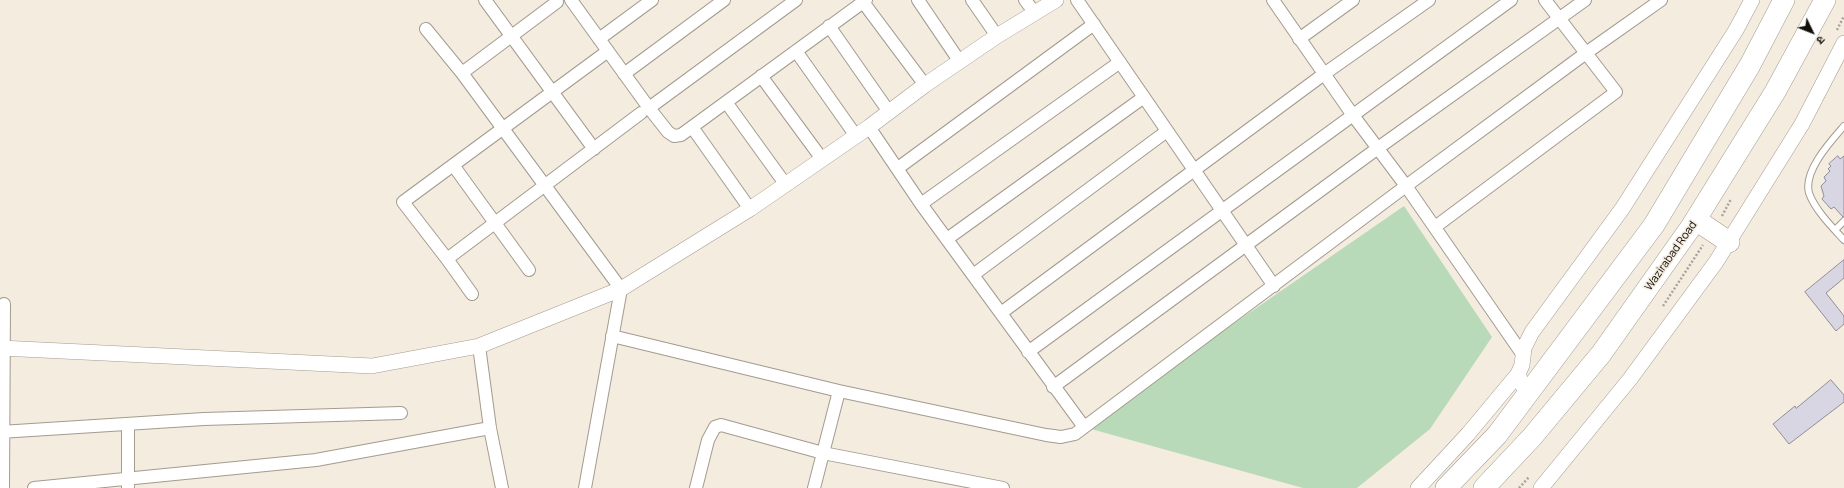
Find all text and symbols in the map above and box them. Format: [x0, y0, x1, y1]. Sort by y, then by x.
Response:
north arrow [1792, 12, 1832, 52]
text: उ [1813, 33, 1829, 48]
street label: Wazirabad Road [1642, 219, 1700, 293]

